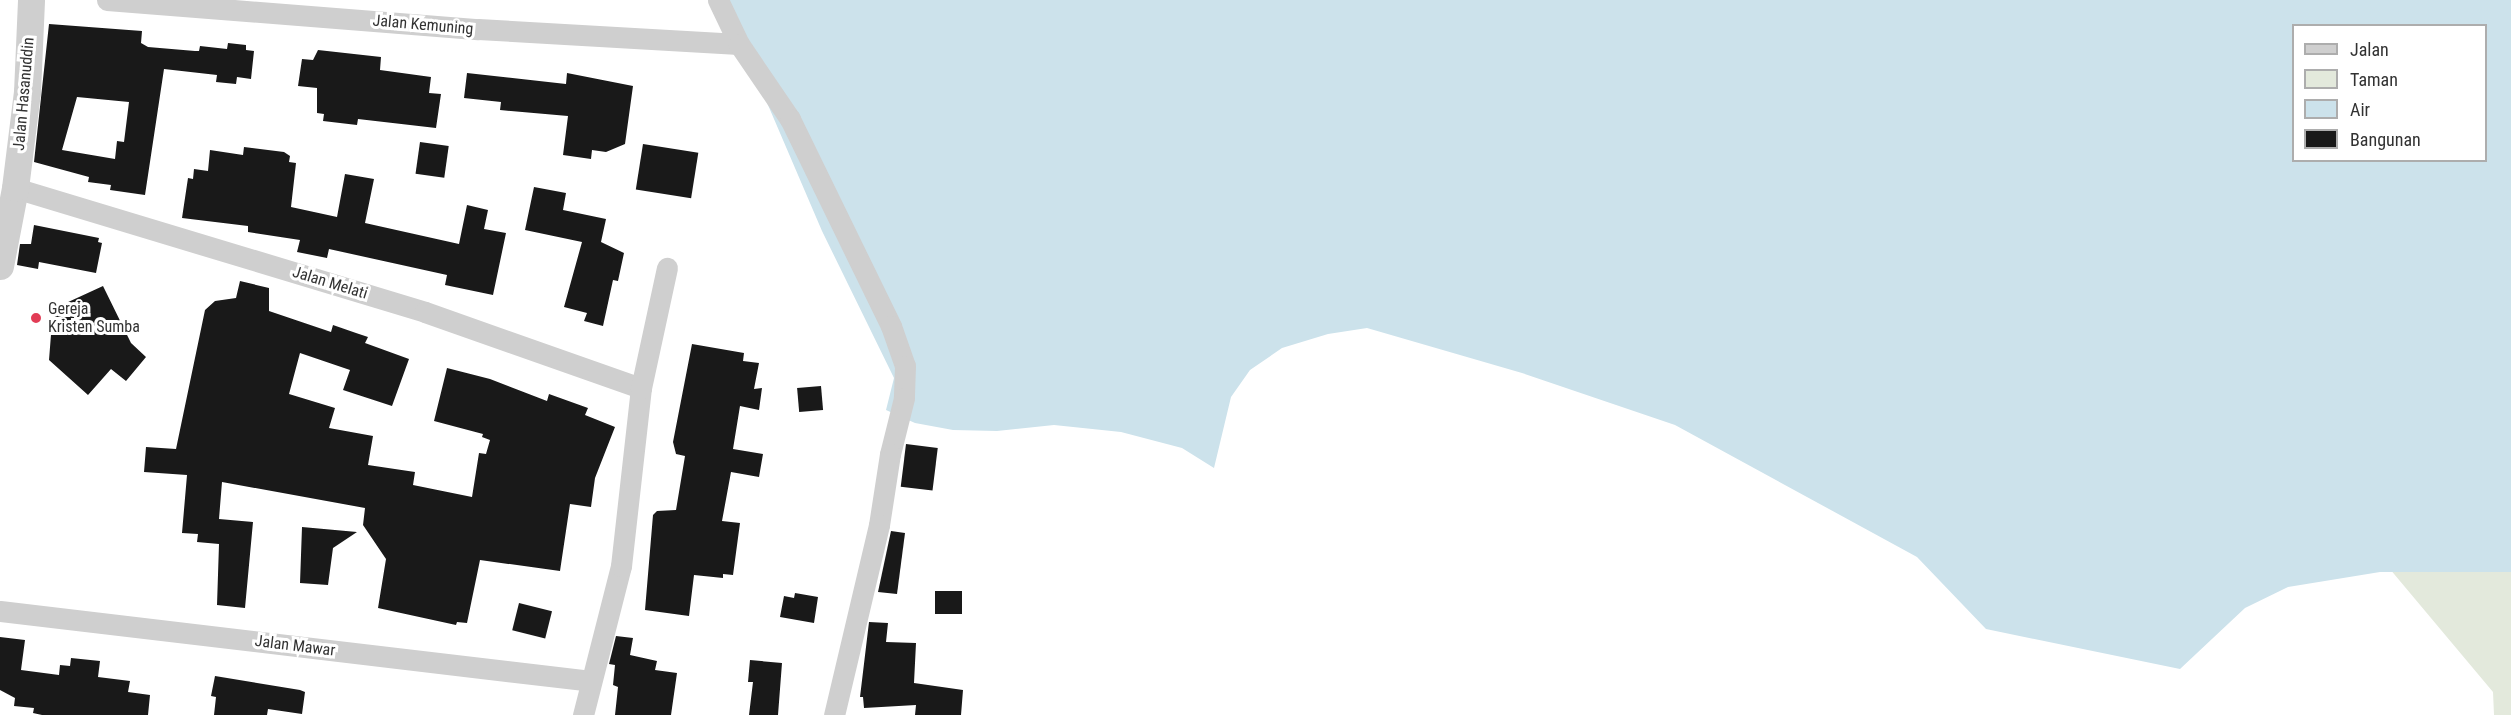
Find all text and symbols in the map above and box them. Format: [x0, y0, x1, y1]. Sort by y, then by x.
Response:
street label: Jalan Kemuning [372, 11, 474, 39]
legend [2292, 24, 2487, 162]
street label: Jalan Hasanuddin [9, 37, 39, 151]
text: Jalan [2350, 39, 2389, 60]
text: Taman [2350, 69, 2398, 90]
text: Air [2350, 99, 2370, 120]
text: Bangunan [2350, 129, 2421, 150]
street label: Jalan Melati [290, 262, 370, 304]
place label: Gereja Kristen Sumba [48, 299, 140, 337]
marker: Gereja Kristen Sumba [29, 311, 43, 325]
street label: Jalan Mawar [254, 632, 336, 660]

